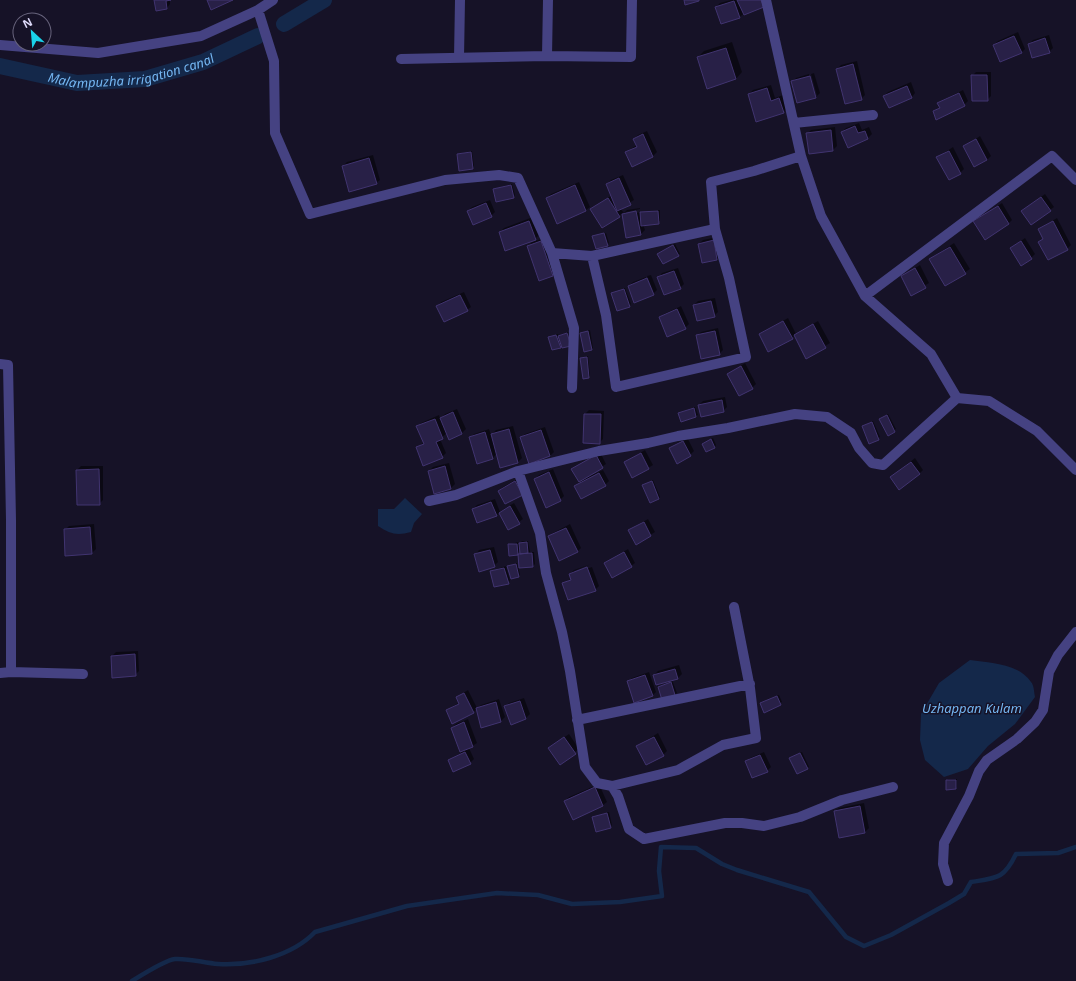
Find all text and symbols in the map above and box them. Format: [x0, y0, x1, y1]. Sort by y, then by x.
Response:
north arrow [12, 12, 52, 52]
text: N [20, 14, 35, 31]
water label: Malampuzha irrigation canal [46, 49, 218, 92]
water label: Uzhappan Kulam [922, 699, 1022, 717]

